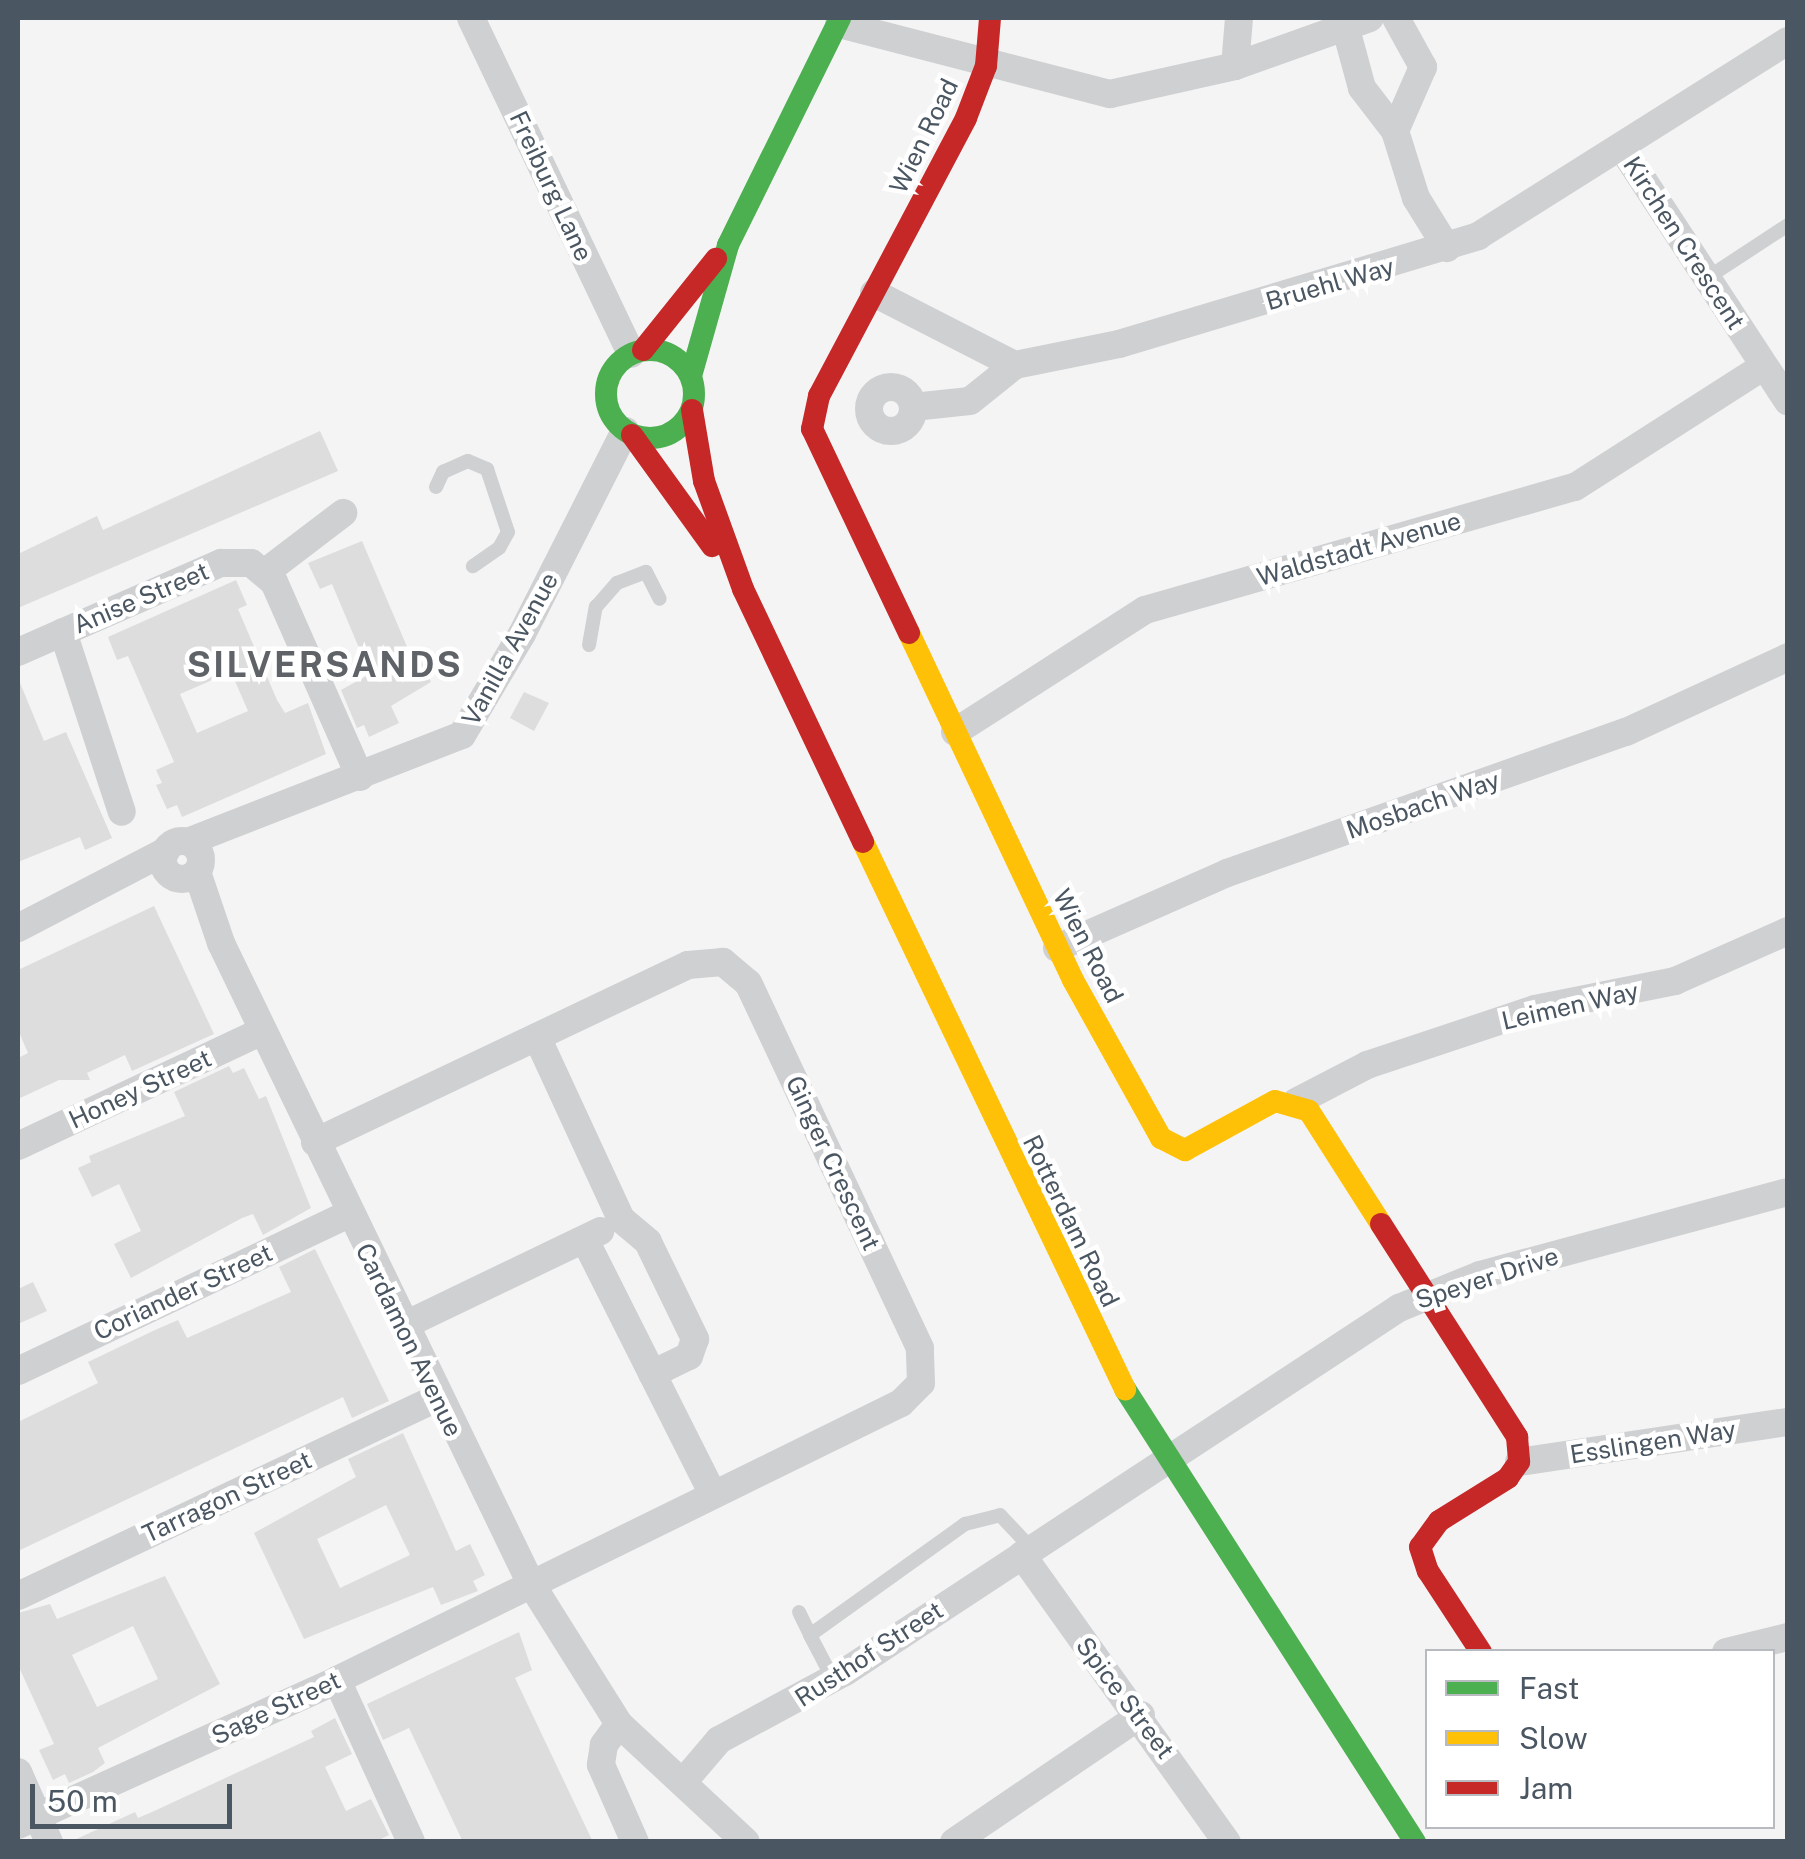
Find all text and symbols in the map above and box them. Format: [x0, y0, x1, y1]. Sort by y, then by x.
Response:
street label: Wien Road [883, 74, 965, 198]
street label: Freiburg Lane [503, 106, 599, 266]
street label: Kirchen Crescent [1617, 151, 1751, 335]
street label: Bruehl Way [1262, 251, 1398, 317]
street label: Waldstadt Avenue [1254, 506, 1464, 592]
street label: Anise Street [69, 556, 213, 640]
street label: Vanilla Avenue [455, 567, 565, 731]
district label: SILVERSANDS [187, 644, 463, 686]
street label: Mosbach Way [1342, 765, 1504, 845]
street label: Wien Road [1047, 884, 1129, 1008]
street label: Leimen Way [1498, 976, 1642, 1036]
street label: Honey Street [64, 1043, 216, 1135]
street label: Ginger Crescent [779, 1071, 887, 1255]
street label: Rotterdam Road [1016, 1130, 1126, 1312]
street label: Coriander Street [89, 1238, 277, 1346]
street label: Cardamon Avenue [349, 1238, 469, 1442]
street label: Speyer Drive [1412, 1241, 1562, 1315]
street label: Esslingen Way [1568, 1414, 1738, 1470]
street label: Tarragon Street [138, 1445, 316, 1549]
street label: Rusthof Street [789, 1595, 949, 1713]
street label: Spice Street [1070, 1631, 1180, 1765]
legend [1425, 1649, 1775, 1829]
street label: Sage Street [207, 1665, 345, 1751]
text: Fast [1519, 1670, 1579, 1706]
text: Slow [1519, 1720, 1588, 1756]
scale bar [35, 1764, 238, 1826]
text: Jam [1519, 1770, 1573, 1806]
text: 50 m [47, 1783, 118, 1819]

